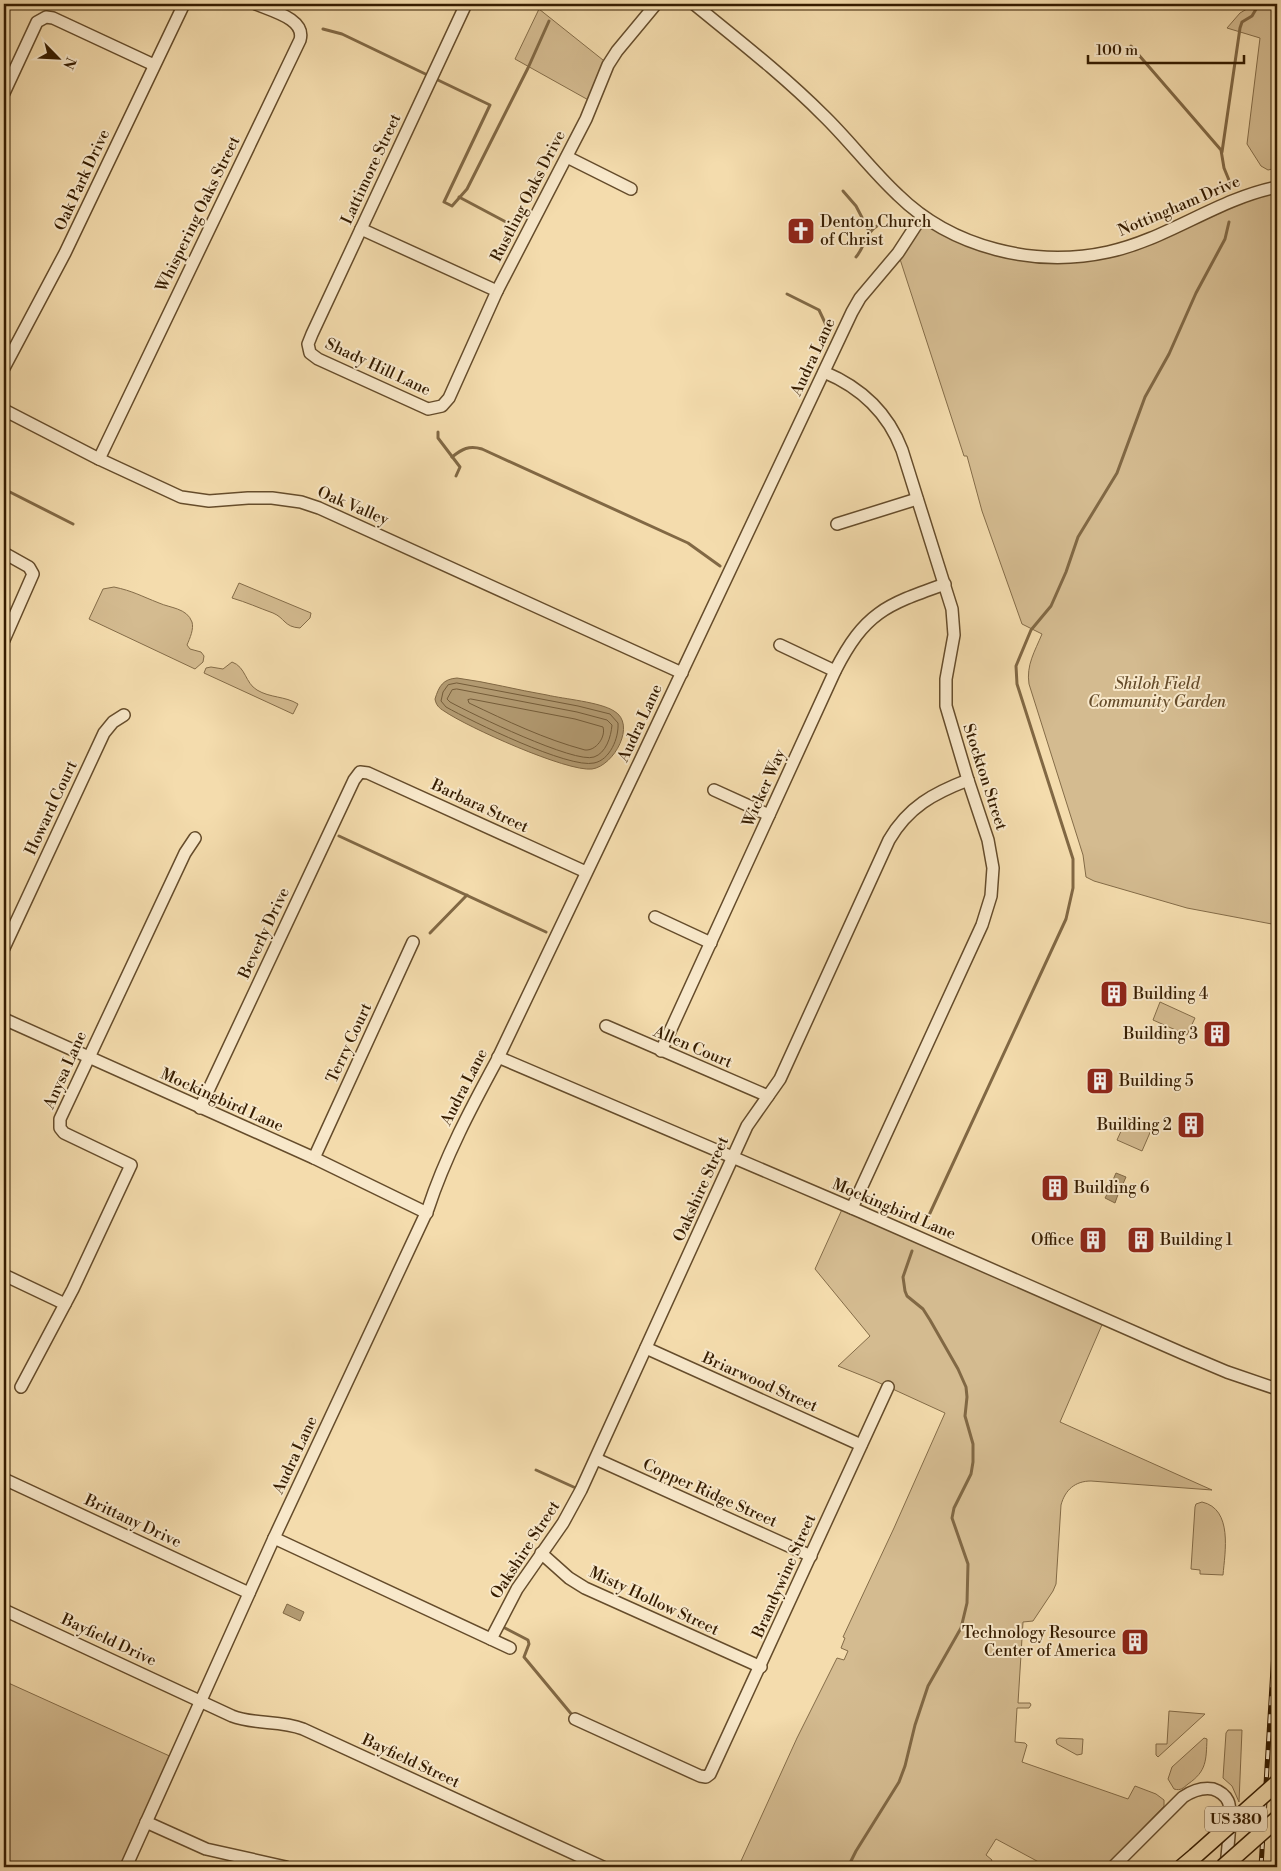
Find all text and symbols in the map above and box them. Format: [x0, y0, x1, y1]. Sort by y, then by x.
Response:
north arrow [32, 32, 82, 82]
scale bar [1088, 32, 1245, 64]
text: 100 m [1096, 41, 1138, 60]
text: N [58, 54, 79, 72]
street label: Lattimore Street [337, 110, 406, 228]
street label: Oak Park Drive [50, 126, 114, 234]
street label: Rustling Oaks Drive [486, 127, 570, 265]
street label: Whispering Oaks Street [151, 133, 245, 296]
street label: Nottingham Drive [1115, 171, 1243, 241]
place label: Denton Church of Christ [820, 212, 932, 250]
church icon: Denton Church of Christ [786, 216, 816, 246]
street label: Audra Lane [786, 315, 840, 400]
street label: Shady Hill Lane [322, 334, 434, 400]
street label: Oak Valley [314, 482, 392, 530]
park label: Shiloh Field Community Garden [1088, 674, 1227, 712]
street label: Audra Lane [613, 681, 667, 766]
street label: Stockton Street [958, 721, 1012, 833]
street label: Wicker Way [738, 746, 790, 831]
street label: Howard Court [20, 757, 82, 858]
street label: Barbara Street [427, 774, 532, 837]
street label: Beverly Drive [234, 884, 294, 983]
building icon: Building 4 [1099, 979, 1129, 1009]
place label: Building 4 [1132, 984, 1209, 1004]
street label: Terry Court [322, 1000, 376, 1086]
building icon: Building 3 [1202, 1019, 1232, 1049]
street label: Allen Court [650, 1021, 736, 1073]
place label: Building 3 [1122, 1024, 1198, 1044]
street label: Anysa Lane [39, 1028, 91, 1113]
street label: Audra Lane [436, 1045, 492, 1130]
street label: Mockingbird Lane [157, 1064, 287, 1136]
building icon: Building 5 [1085, 1066, 1115, 1096]
place label: Building 5 [1118, 1071, 1194, 1091]
building icon: Building 2 [1176, 1110, 1206, 1140]
place label: Building 2 [1096, 1115, 1172, 1135]
street label: Oakshire Street [669, 1133, 733, 1245]
building icon: Building 6 [1040, 1173, 1070, 1203]
street label: Mockingbird Lane [829, 1174, 959, 1244]
place label: Building 6 [1073, 1178, 1150, 1198]
building icon: Office [1078, 1225, 1108, 1255]
building icon: Building 1 [1126, 1225, 1156, 1255]
place label: Office [1031, 1230, 1074, 1250]
place label: Building 1 [1159, 1230, 1233, 1250]
street label: Briarwood Street [698, 1347, 821, 1417]
street label: Audra Lane [268, 1413, 322, 1498]
street label: Copper Ridge Street [640, 1454, 781, 1532]
street label: Brittany Drive [81, 1489, 185, 1552]
street label: Oakshire Street [486, 1497, 564, 1603]
street label: Brandywine Street [747, 1511, 820, 1642]
street label: Misty Hollow Street [586, 1562, 722, 1640]
street label: Bayfield Drive [57, 1609, 160, 1671]
place label: Technology Resource Center of America [962, 1623, 1117, 1661]
building icon: Technology Resource Center of America [1120, 1627, 1150, 1657]
street label: Bayfield Street [358, 1729, 463, 1792]
road number: US 380 [1205, 1806, 1267, 1832]

